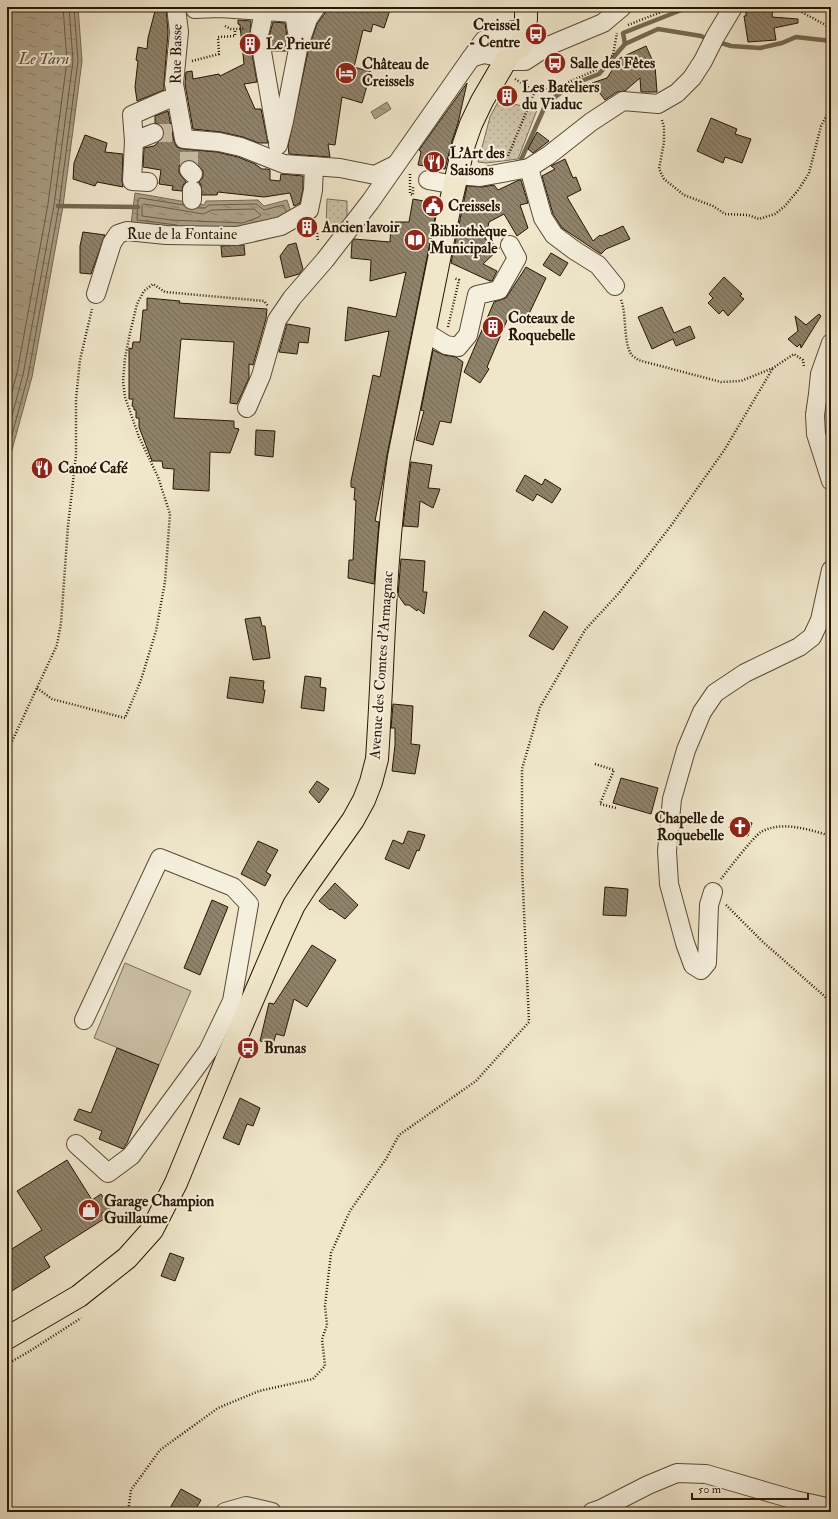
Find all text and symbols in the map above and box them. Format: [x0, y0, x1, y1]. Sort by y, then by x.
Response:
place label: Creissel - Centre [469, 16, 521, 52]
bus stop icon: Creissel - Centre [523, 21, 549, 47]
street label: Rue Basse [166, 24, 187, 84]
building icon: Le Prieuré [237, 31, 263, 57]
place label: Le Prieuré [266, 35, 331, 54]
water label: Le Tarn [18, 49, 69, 69]
bus stop icon: Salle des Fêtes [542, 50, 568, 76]
place label: Salle des Fêtes [570, 54, 655, 73]
place label: Château de Creissels [362, 55, 430, 91]
hotel icon: Château de Creissels [333, 60, 359, 86]
place label: Les Bateliers du Viaduc [522, 78, 599, 114]
building icon: Les Bateliers du Viaduc [494, 83, 520, 109]
place label: L'Art des Saisons [450, 144, 505, 180]
restaurant icon: L'Art des Saisons [421, 149, 447, 175]
public building icon: Creissels [420, 193, 446, 219]
place label: Creissels [448, 197, 500, 216]
building icon: Ancien lavoir [294, 214, 320, 240]
place label: Ancien lavoir [321, 218, 400, 237]
place label: Bibliothèque Municipale [429, 222, 508, 259]
street label: Rue de la Fontaine [127, 225, 237, 244]
library icon: Bibliothèque Municipale [402, 227, 428, 253]
place label: Coteaux de Roquebelle [508, 309, 576, 346]
building icon: Coteaux de Roquebelle [480, 314, 506, 340]
restaurant icon: Canoé Café [29, 455, 55, 481]
place label: Canoé Café [58, 459, 128, 478]
street label: Avenue des Comtes d'Armagnac [365, 570, 398, 761]
place label: Chapelle de Roquebelle [654, 809, 725, 846]
church icon: Chapelle de Roquebelle [727, 814, 753, 840]
bus stop icon: Brunas [235, 1035, 261, 1061]
place label: Brunas [264, 1039, 306, 1058]
place label: Garage Champion Guillaume [104, 1192, 215, 1228]
shop icon: Garage Champion Guillaume [76, 1197, 102, 1223]
scale bar [692, 1475, 808, 1501]
text: 50 m [698, 1482, 722, 1497]

